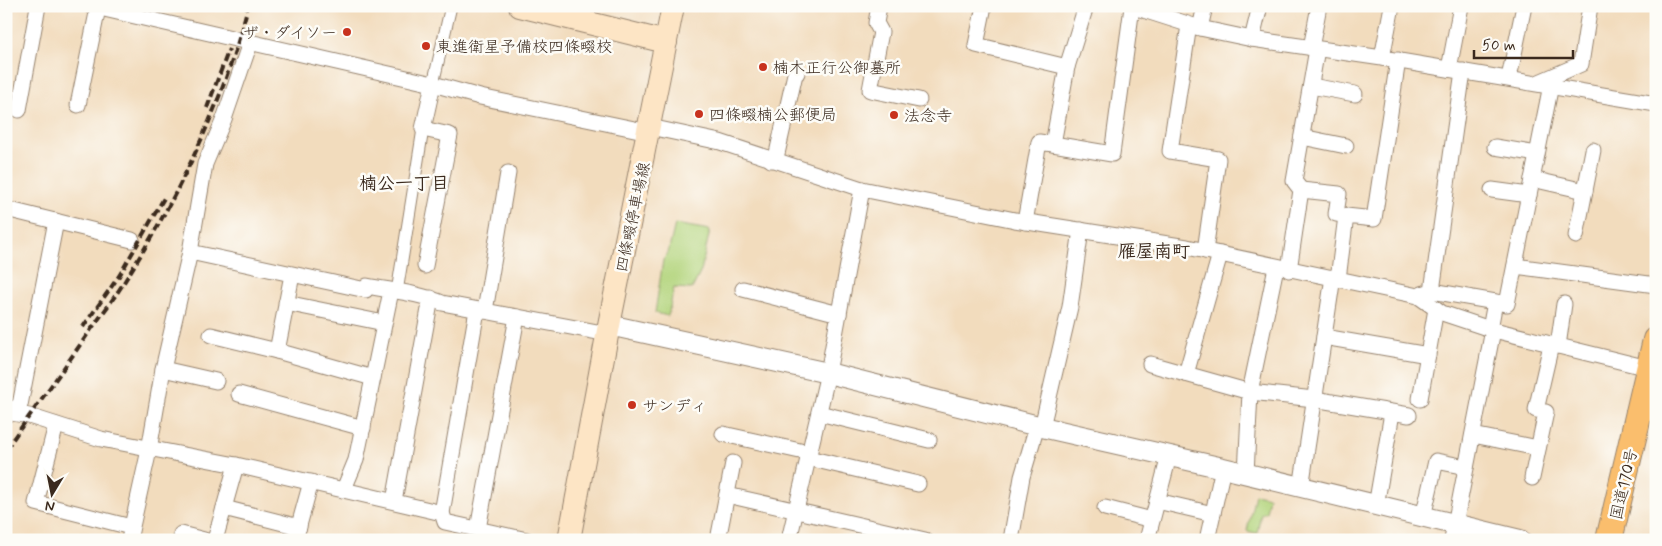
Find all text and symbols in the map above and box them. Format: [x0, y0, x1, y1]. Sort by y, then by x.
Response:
place label: ザ・ダイソー [243, 23, 337, 44]
marker: ザ・ダイソー [341, 26, 353, 38]
scale bar [1474, 28, 1573, 60]
text: 50 m [1482, 36, 1516, 56]
place label: 東進衛星予備校四條畷校 [436, 37, 612, 58]
marker: 東進衛星予備校四條畷校 [420, 40, 432, 52]
place label: 楠木正行公御墓所 [773, 58, 901, 79]
marker: 楠木正行公御墓所 [757, 61, 769, 73]
place label: 四條畷楠公郵便局 [709, 105, 837, 126]
place label: 法念寺 [904, 106, 952, 127]
marker: 四條畷楠公郵便局 [693, 108, 705, 120]
marker: 法念寺 [888, 109, 900, 121]
street label: 四條畷停車場線 [612, 160, 655, 274]
district label: 楠公一丁目 [359, 172, 449, 196]
district label: 雁屋南町 [1118, 240, 1190, 264]
place label: サンディ [642, 396, 707, 417]
marker: サンディ [626, 399, 638, 411]
street label: 国道170号 [1606, 446, 1643, 522]
north arrow [28, 468, 78, 518]
text: N [44, 496, 56, 515]

